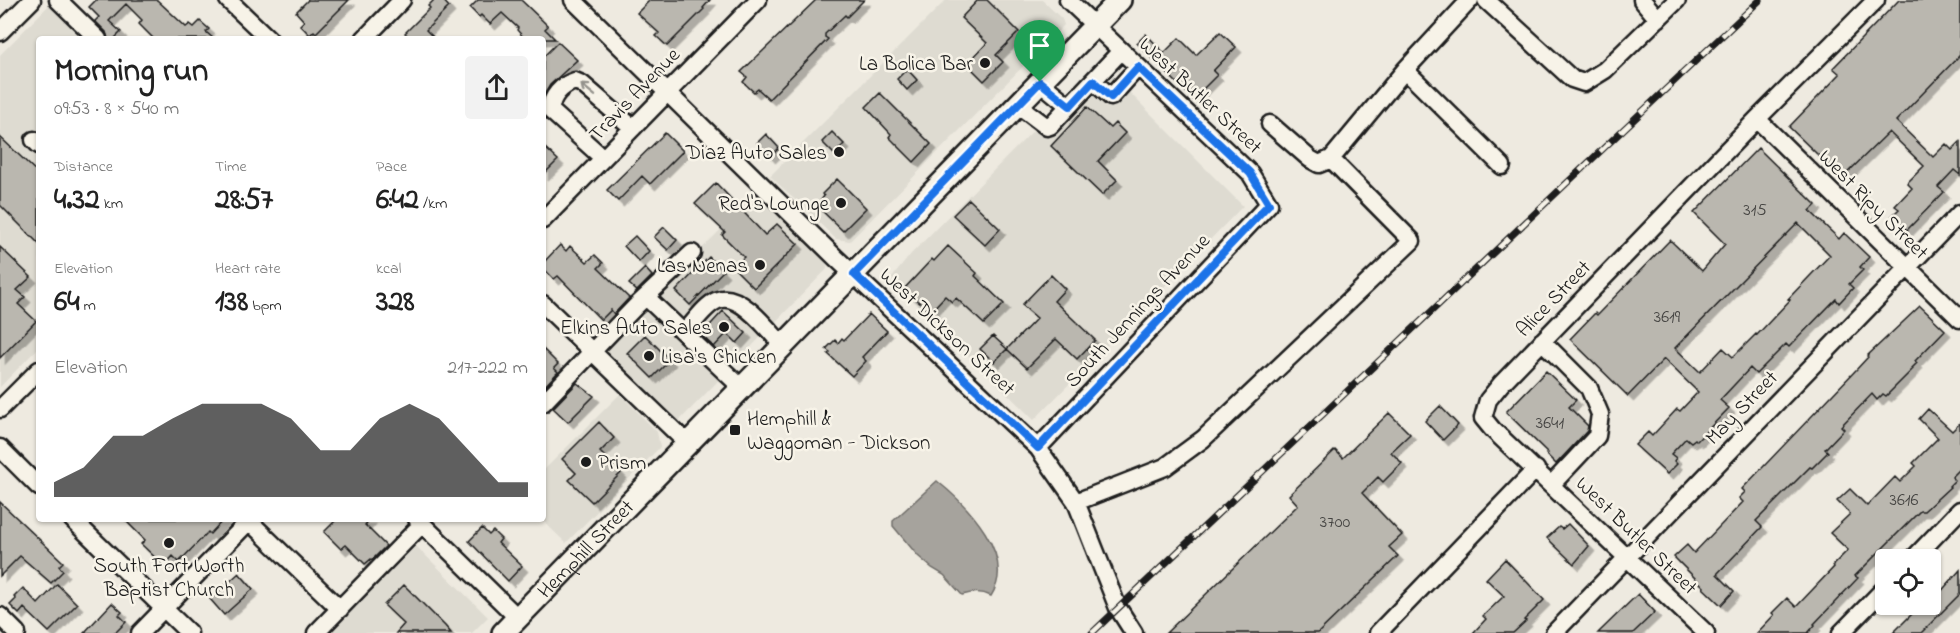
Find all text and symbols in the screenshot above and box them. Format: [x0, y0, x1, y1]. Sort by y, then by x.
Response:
pin [1014, 20, 1065, 82]
icon: arrive [1023, 29, 1056, 62]
street label: West Butler Street [1131, 31, 1268, 162]
street label: Travis Avenue [583, 41, 688, 149]
text: Morning run [54, 48, 208, 96]
place label: La Bolica Bar [859, 50, 973, 80]
button: share [465, 56, 528, 119]
marker: La Bolica Bar [978, 56, 992, 70]
one-way arrow [580, 84, 596, 97]
text: 09:53 · 8 × 540 m [54, 95, 179, 124]
place label: Diaz Auto Sales [685, 139, 827, 169]
street label: West Ripy Street [1809, 143, 1935, 269]
marker: Diaz Auto Sales [832, 145, 846, 159]
text: Distance [54, 155, 113, 179]
text: Time [215, 155, 247, 179]
text: Pace [376, 155, 407, 179]
text: 4.32 [54, 179, 100, 223]
text: 28:57 [215, 179, 273, 223]
text: 6:42 [376, 179, 419, 223]
place label: Red's Lounge [718, 190, 830, 222]
text: km [100, 192, 123, 216]
text: /km [419, 192, 447, 216]
marker: Red's Lounge [834, 196, 848, 210]
house number: 315 [1743, 198, 1767, 224]
street label: South Jennings Avenue [1059, 227, 1220, 397]
place label: Las Nenas [657, 252, 748, 282]
street label: Alice Street [1510, 254, 1599, 345]
text: Elevation [54, 257, 113, 281]
text: Heart rate [215, 257, 281, 281]
text: kcal [376, 257, 401, 281]
marker: Las Nenas [753, 258, 767, 272]
street label: West Dickson Street [872, 261, 1021, 404]
text: 64 [54, 281, 80, 325]
text: 138 [215, 281, 248, 325]
text: 328 [376, 281, 415, 325]
text: m [80, 294, 96, 318]
text: bpm [248, 294, 282, 318]
house number: 3619 [1654, 305, 1681, 331]
place label: Elkins Auto Sales [560, 314, 712, 344]
marker: Elkins Auto Sales [717, 320, 731, 334]
place label: Lisa's Chicken [661, 343, 776, 373]
marker: Lisa's Chicken [642, 349, 656, 363]
text: Elevation [54, 354, 128, 383]
text: 217–222 m [447, 354, 528, 383]
street label: May Street [1699, 364, 1787, 454]
place label: Hemphill & Waggoman - Dickson [747, 405, 930, 461]
house number: 3641 [1536, 411, 1565, 437]
marker: Hemphill & Waggoman - Dickson [728, 423, 742, 437]
place label: Prism [598, 449, 646, 479]
marker: Prism [579, 455, 593, 469]
street label: West Butler Street [1568, 470, 1703, 603]
house number: 3616 [1890, 488, 1919, 514]
street label: Hemphill Street [531, 494, 642, 606]
house number: 3700 [1320, 510, 1350, 536]
marker: South Fort Worth Baptist Church [162, 536, 176, 550]
map controls [1875, 549, 1941, 615]
button: locate [1875, 549, 1941, 615]
place label: South Fort Worth Baptist Church [94, 552, 244, 606]

